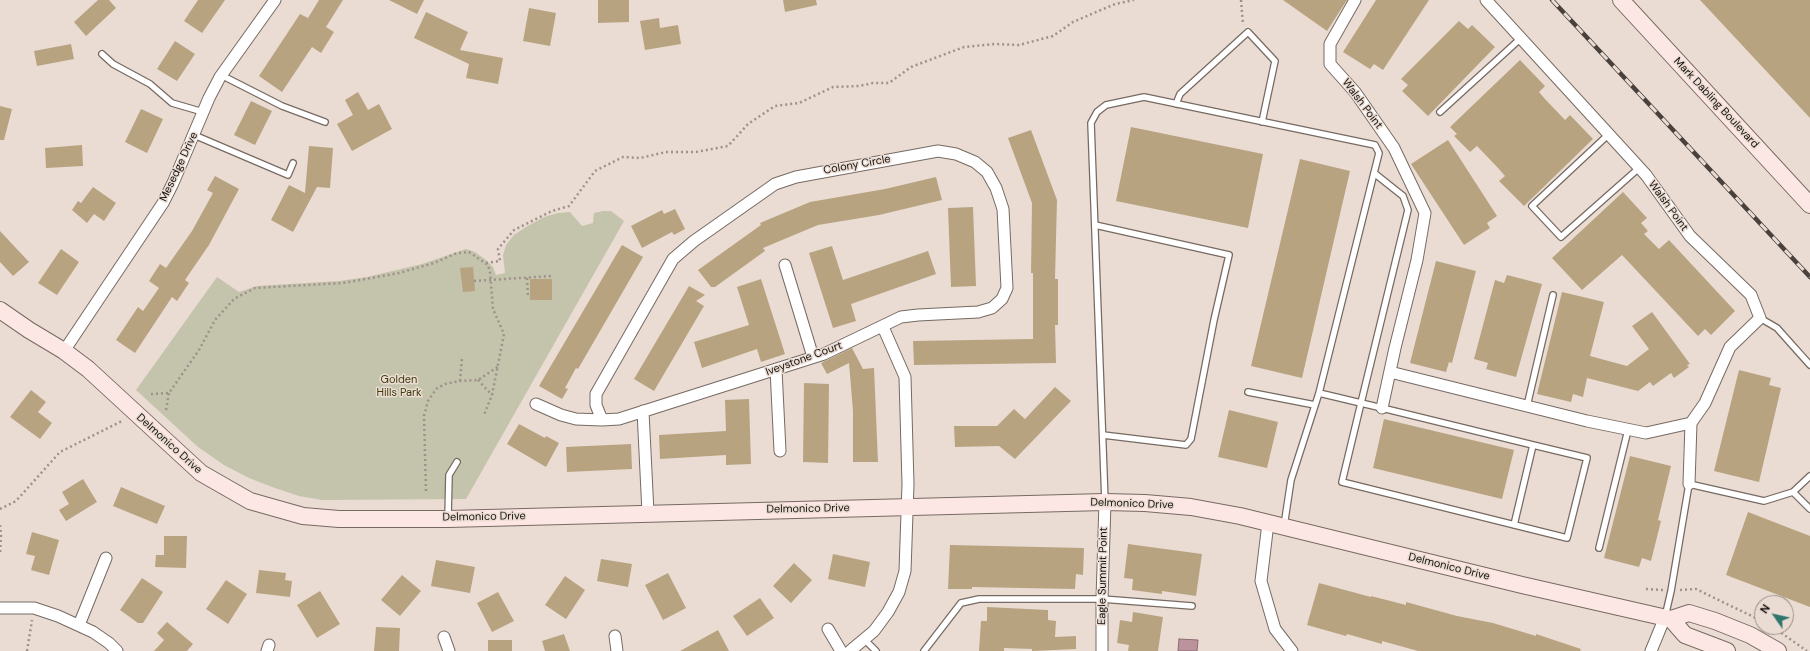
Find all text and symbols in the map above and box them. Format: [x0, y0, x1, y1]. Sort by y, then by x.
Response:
street label: Mark Dabling Boulevard [1671, 55, 1761, 151]
street label: Walsh Point [1339, 76, 1385, 132]
street label: Mesedge Drive [157, 130, 201, 204]
street label: Colony Circle [822, 153, 892, 177]
street label: Walsh Point [1645, 178, 1691, 234]
street label: Iveystone Court [764, 339, 844, 379]
park label: Golden Hills Park [376, 373, 422, 399]
street label: Delmonico Drive [134, 411, 204, 477]
street label: Delmonico Drive [1090, 496, 1174, 512]
street label: Delmonico Drive [766, 502, 850, 516]
street label: Delmonico Drive [442, 510, 526, 524]
street label: Eagle Summit Point [1096, 527, 1110, 625]
street label: Delmonico Drive [1407, 551, 1491, 583]
north arrow [1754, 595, 1794, 635]
text: N [1757, 602, 1773, 616]

